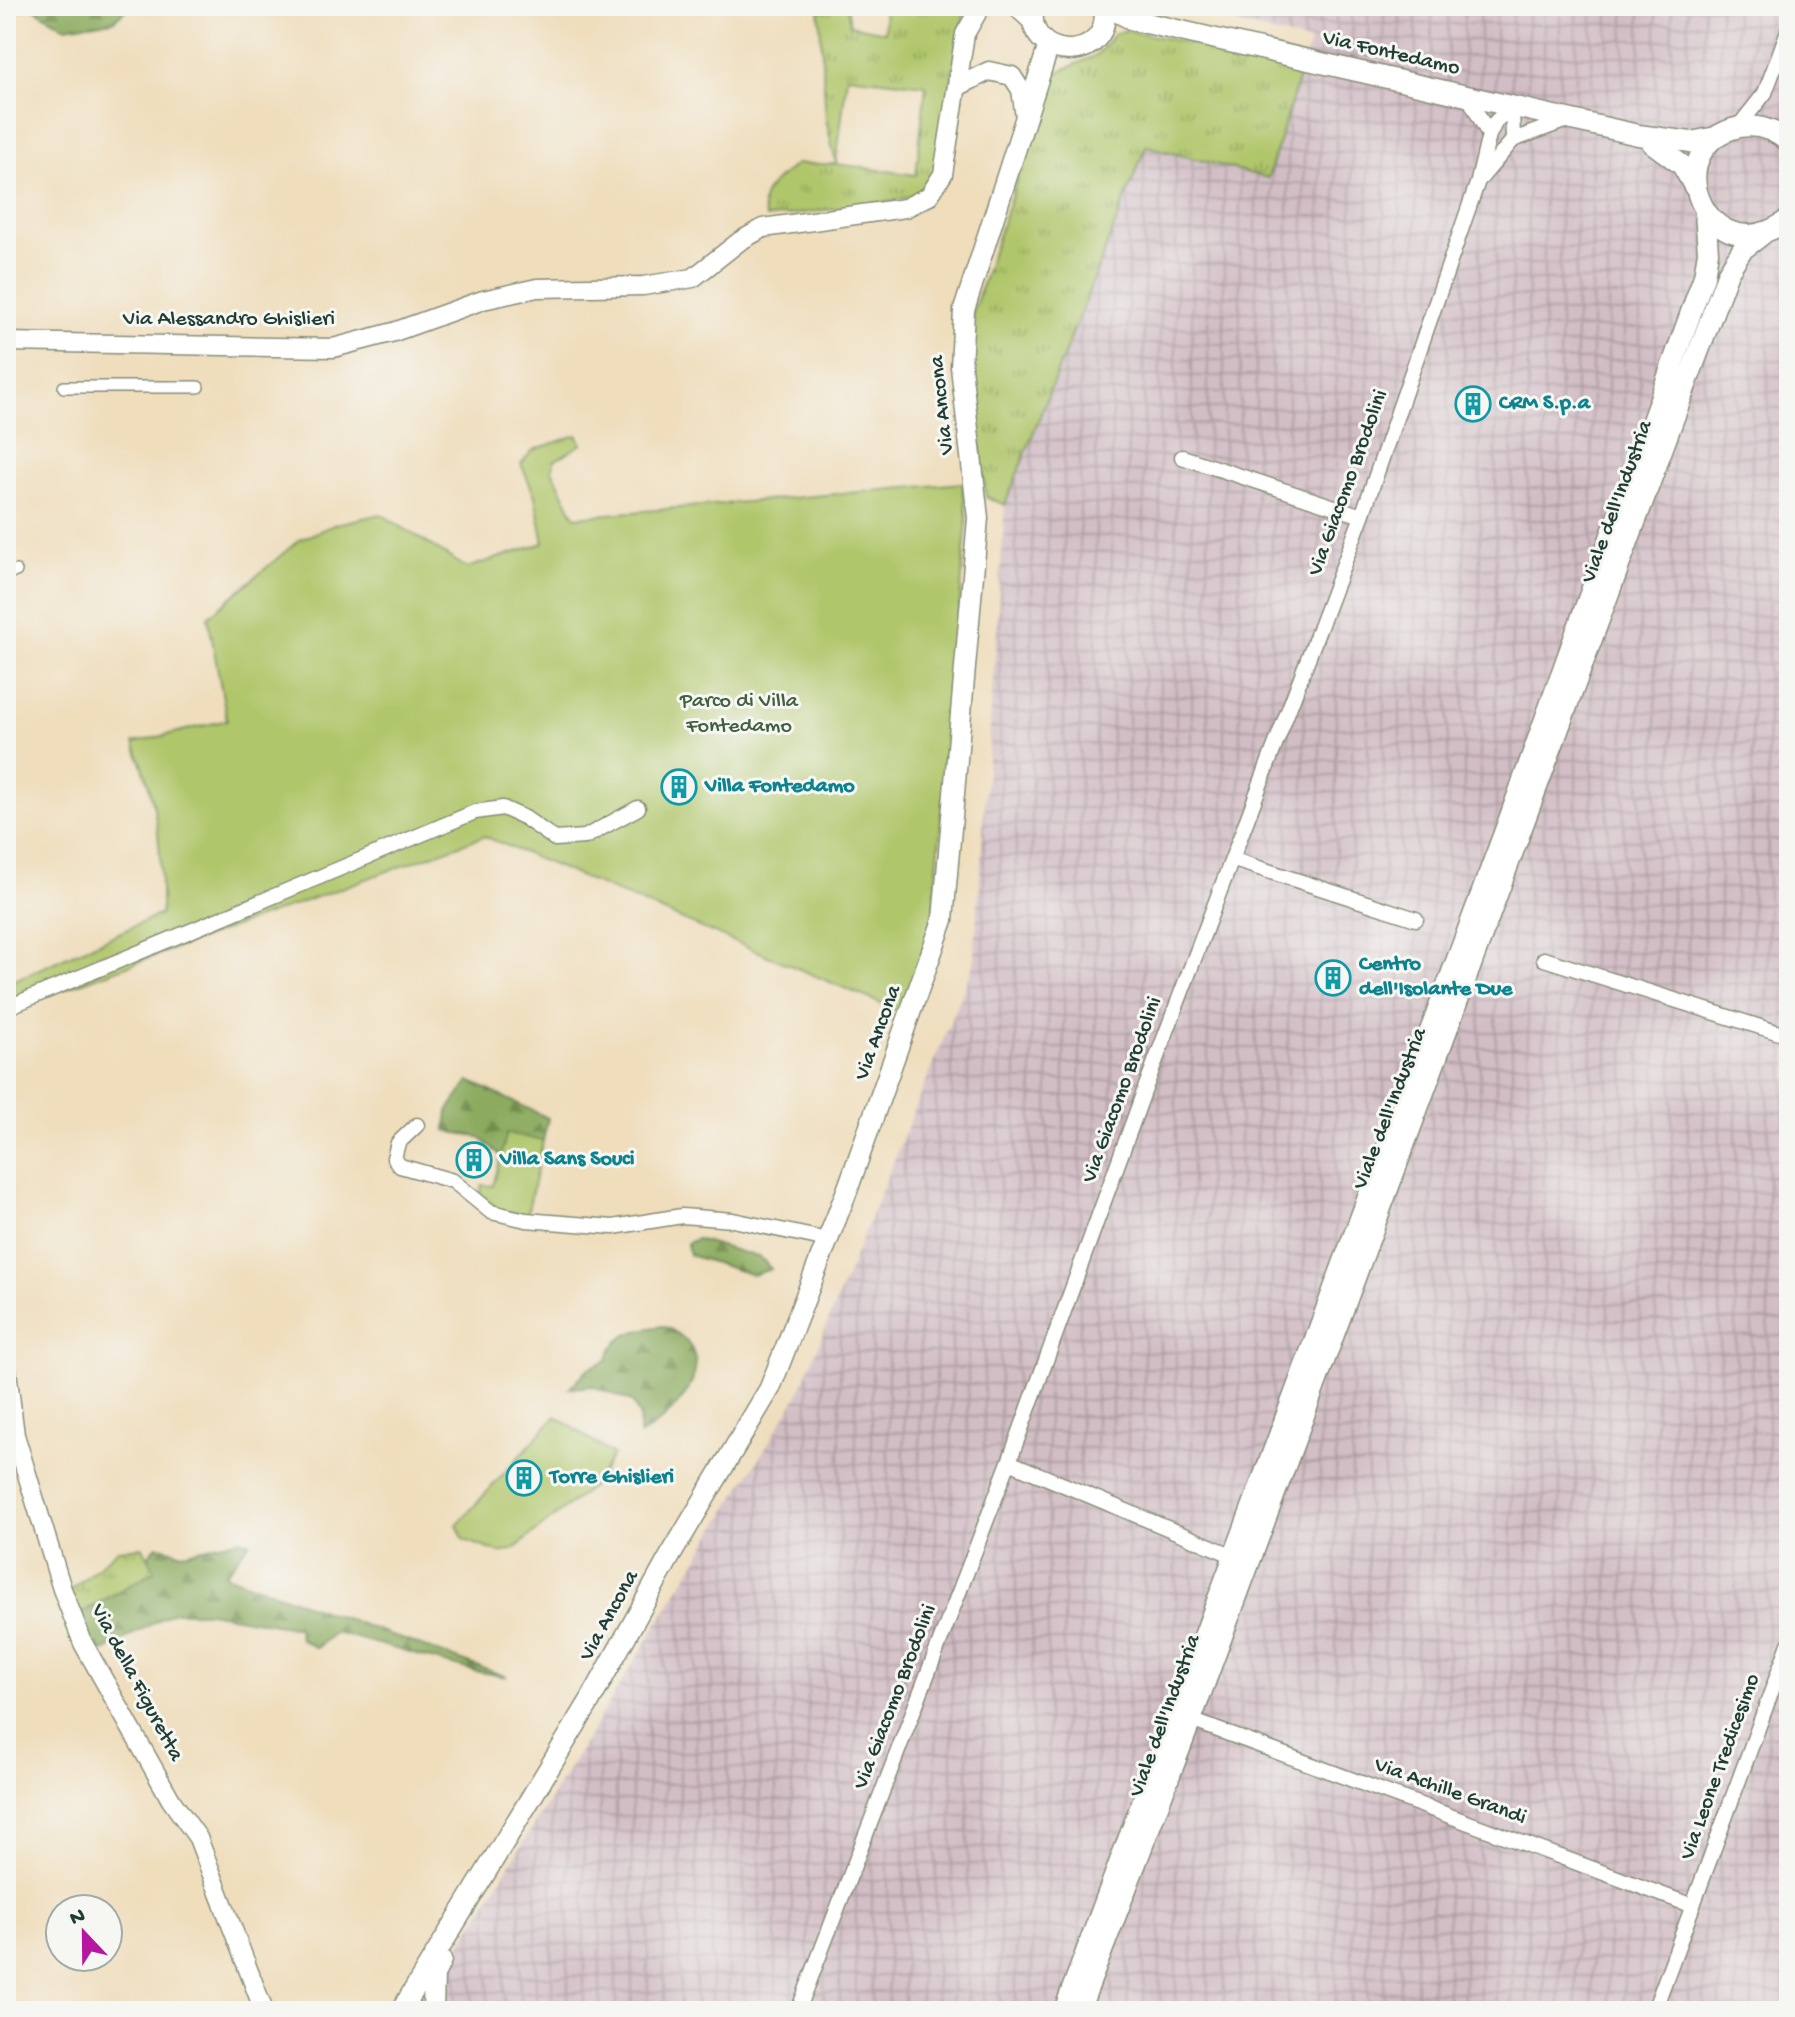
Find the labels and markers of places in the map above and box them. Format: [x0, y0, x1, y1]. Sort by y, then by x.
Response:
building icon: CRM S.p.a [1454, 385, 1492, 423]
place label: CRM S.p.a [1498, 391, 1592, 417]
building icon: Villa Fontedamo [660, 768, 698, 806]
place label: Villa Fontedamo [704, 774, 855, 800]
place label: Centro dell'Isolante Due [1358, 952, 1513, 1003]
building icon: Centro dell'Isolante Due [1314, 959, 1352, 997]
building icon: Villa Sans Souci [455, 1141, 493, 1179]
place label: Villa Sans Souci [499, 1147, 635, 1173]
building icon: Torre Ghislieri [505, 1459, 543, 1497]
place label: Torre Ghislieri [548, 1465, 674, 1491]

